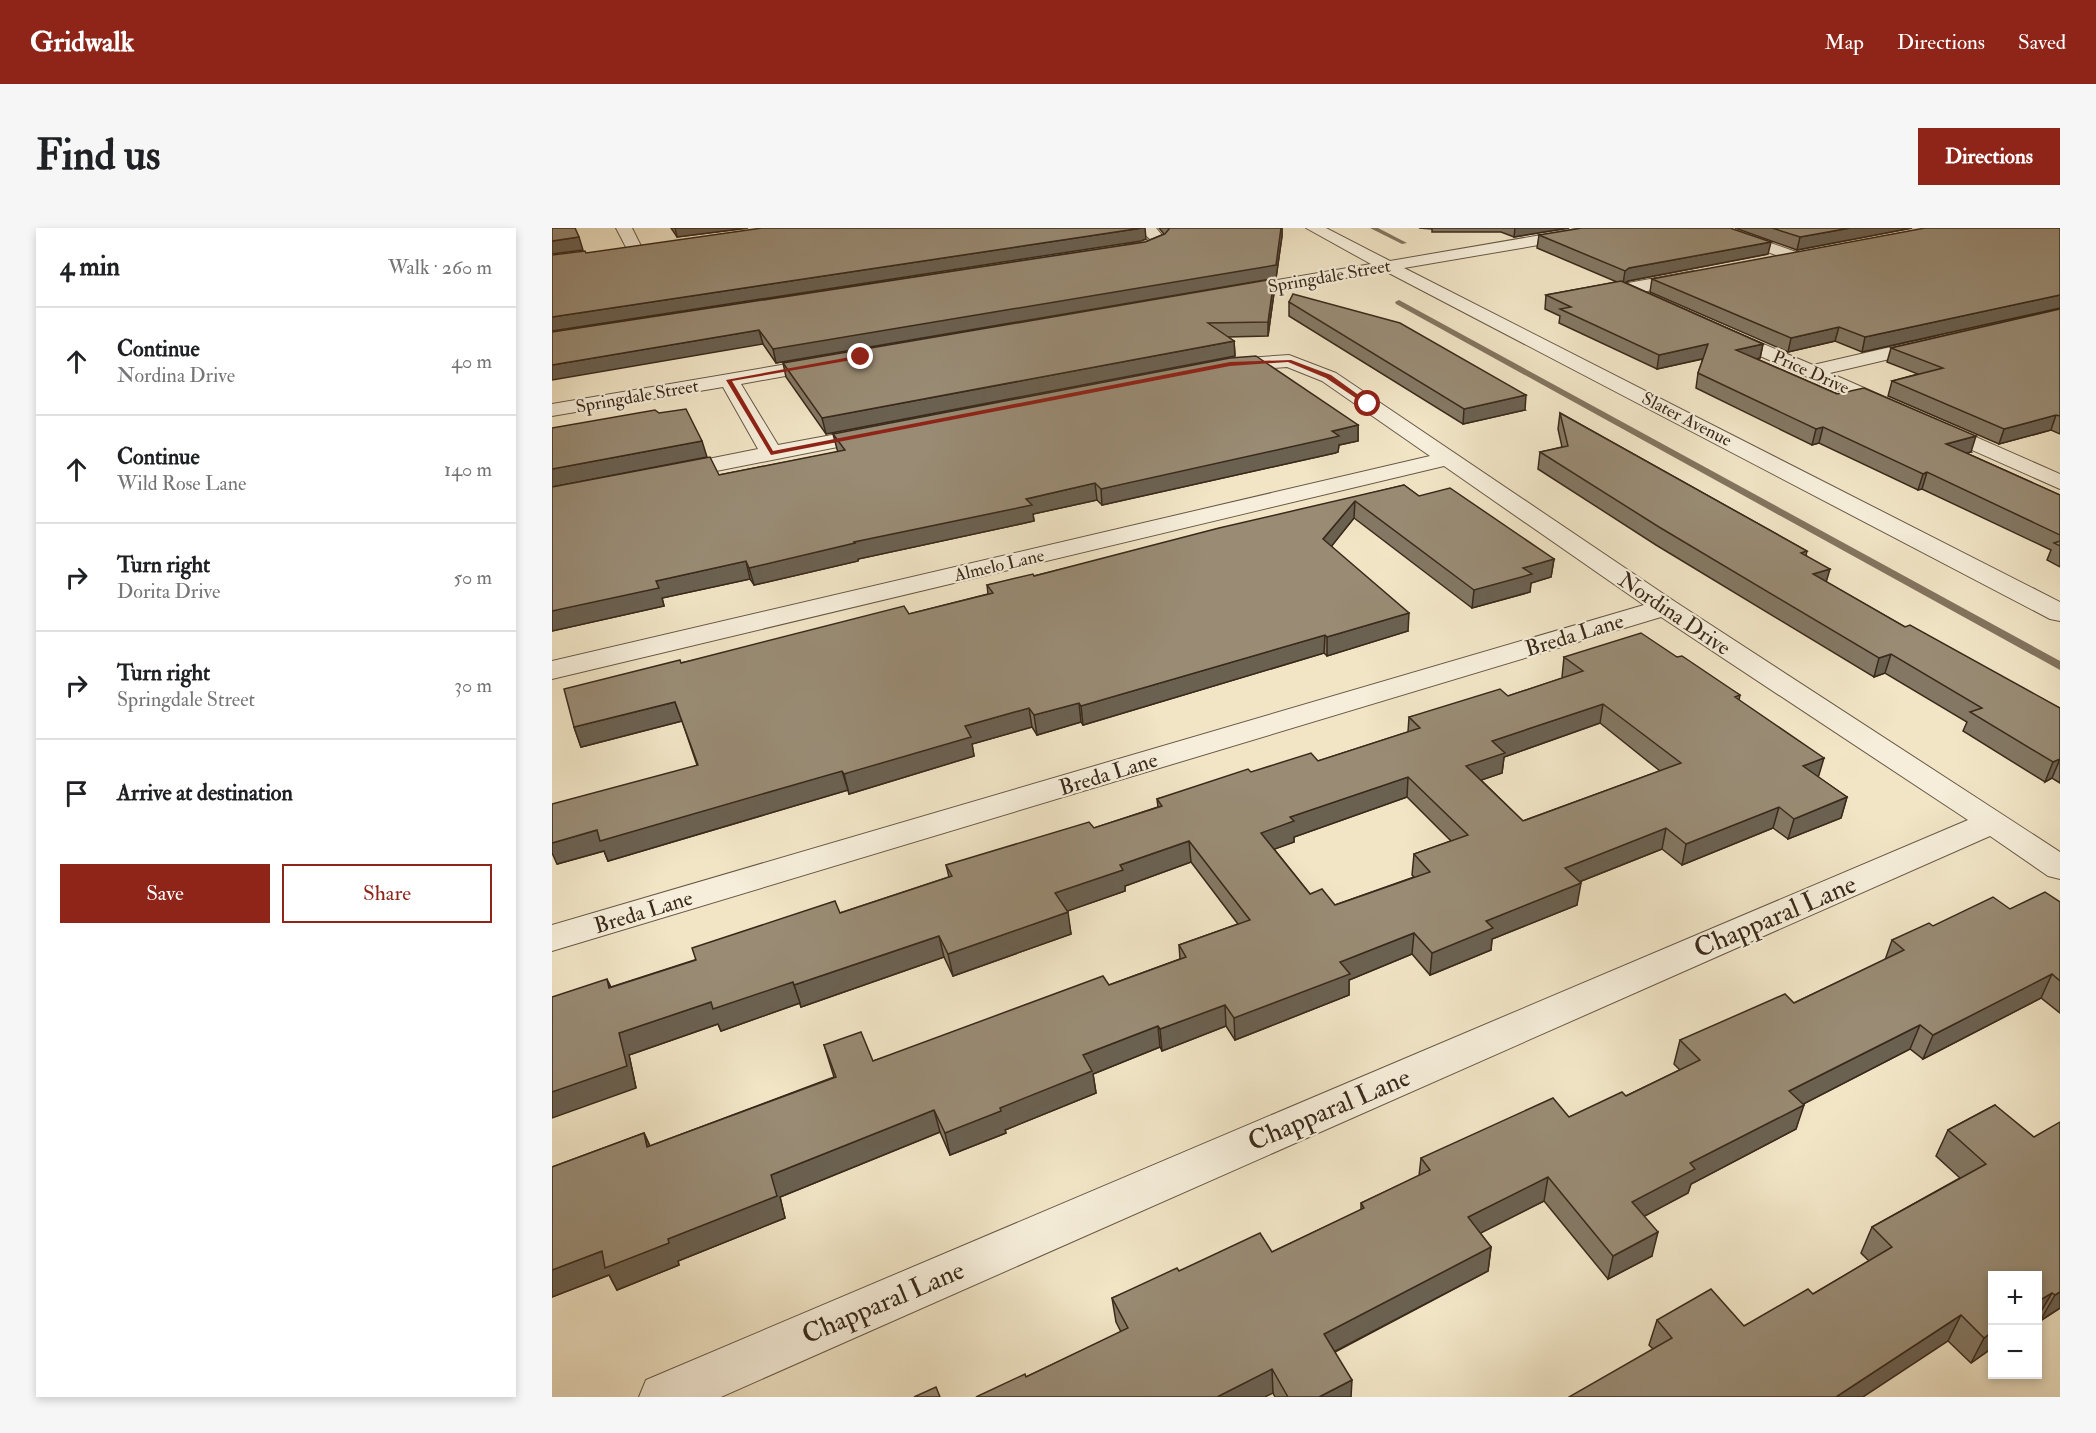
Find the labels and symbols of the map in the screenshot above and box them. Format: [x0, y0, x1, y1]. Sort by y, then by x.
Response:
street label: Springdale Street [1266, 254, 1392, 299]
route end [847, 343, 873, 369]
street label: Price Drive [1769, 345, 1853, 400]
street label: Springdale Street [574, 374, 700, 419]
street label: Slater Avenue [1638, 387, 1736, 452]
route start [1354, 390, 1380, 416]
street label: Almelo Lane [951, 544, 1047, 587]
street label: Nordina Drive [1613, 566, 1736, 662]
street label: Breda Lane [1522, 607, 1627, 663]
street label: Breda Lane [1056, 746, 1161, 802]
street label: Chapparal Lane [1689, 867, 1862, 966]
street label: Breda Lane [591, 884, 696, 940]
street label: Chapparal Lane [1243, 1060, 1416, 1159]
street label: Chapparal Lane [797, 1253, 970, 1352]

